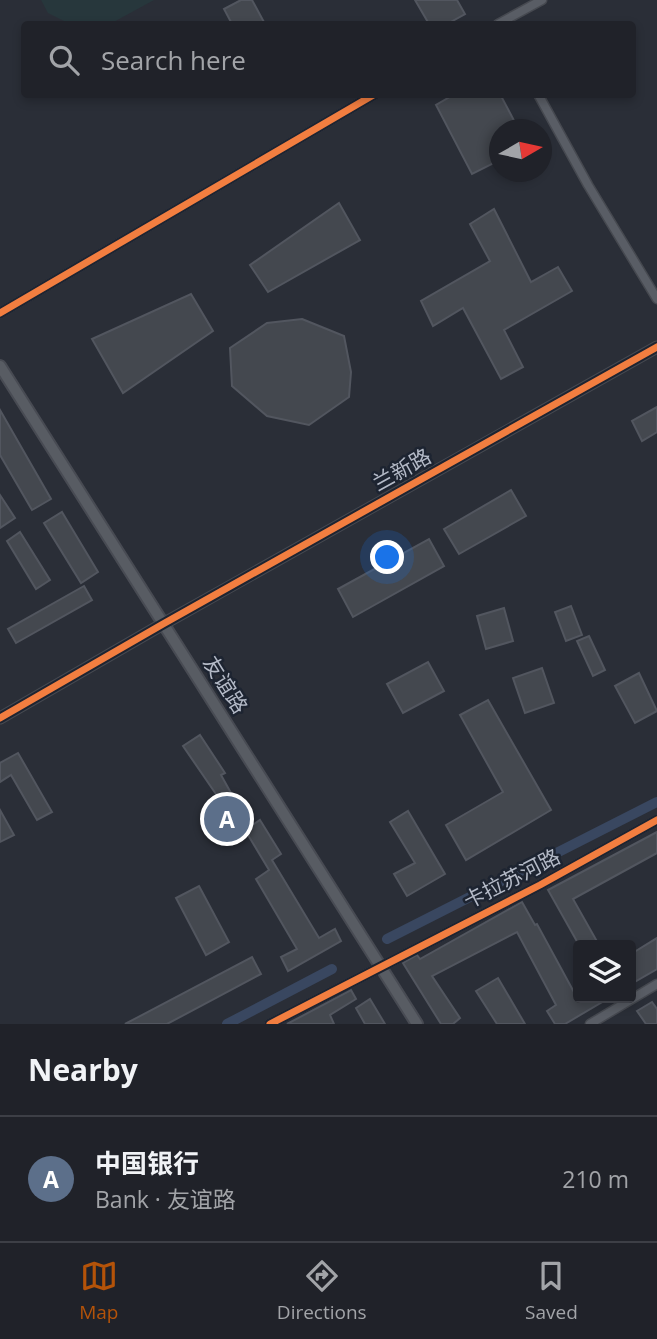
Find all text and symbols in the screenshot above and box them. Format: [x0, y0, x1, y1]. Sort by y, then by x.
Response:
search box [21, 21, 636, 98]
icon: search [45, 41, 83, 79]
text: Search here [101, 42, 246, 78]
north arrow [489, 119, 552, 182]
street label: 兰新路 [367, 442, 436, 497]
your location [370, 540, 404, 574]
street label: 友谊路 [197, 650, 254, 719]
pin: A [204, 793, 250, 845]
street label: 卡拉苏河路 [458, 842, 565, 914]
map controls [573, 940, 636, 1003]
button: layers [573, 940, 636, 1003]
text: Nearby [28, 1049, 138, 1090]
text: 中国银行 [95, 1145, 199, 1181]
text: A [43, 1163, 59, 1195]
text: 210 m [562, 1163, 629, 1195]
text: Bank · 友谊路 [95, 1183, 236, 1215]
tab: Map [79, 1257, 118, 1325]
tab: Directions [277, 1257, 367, 1325]
tab: Saved [525, 1257, 578, 1325]

